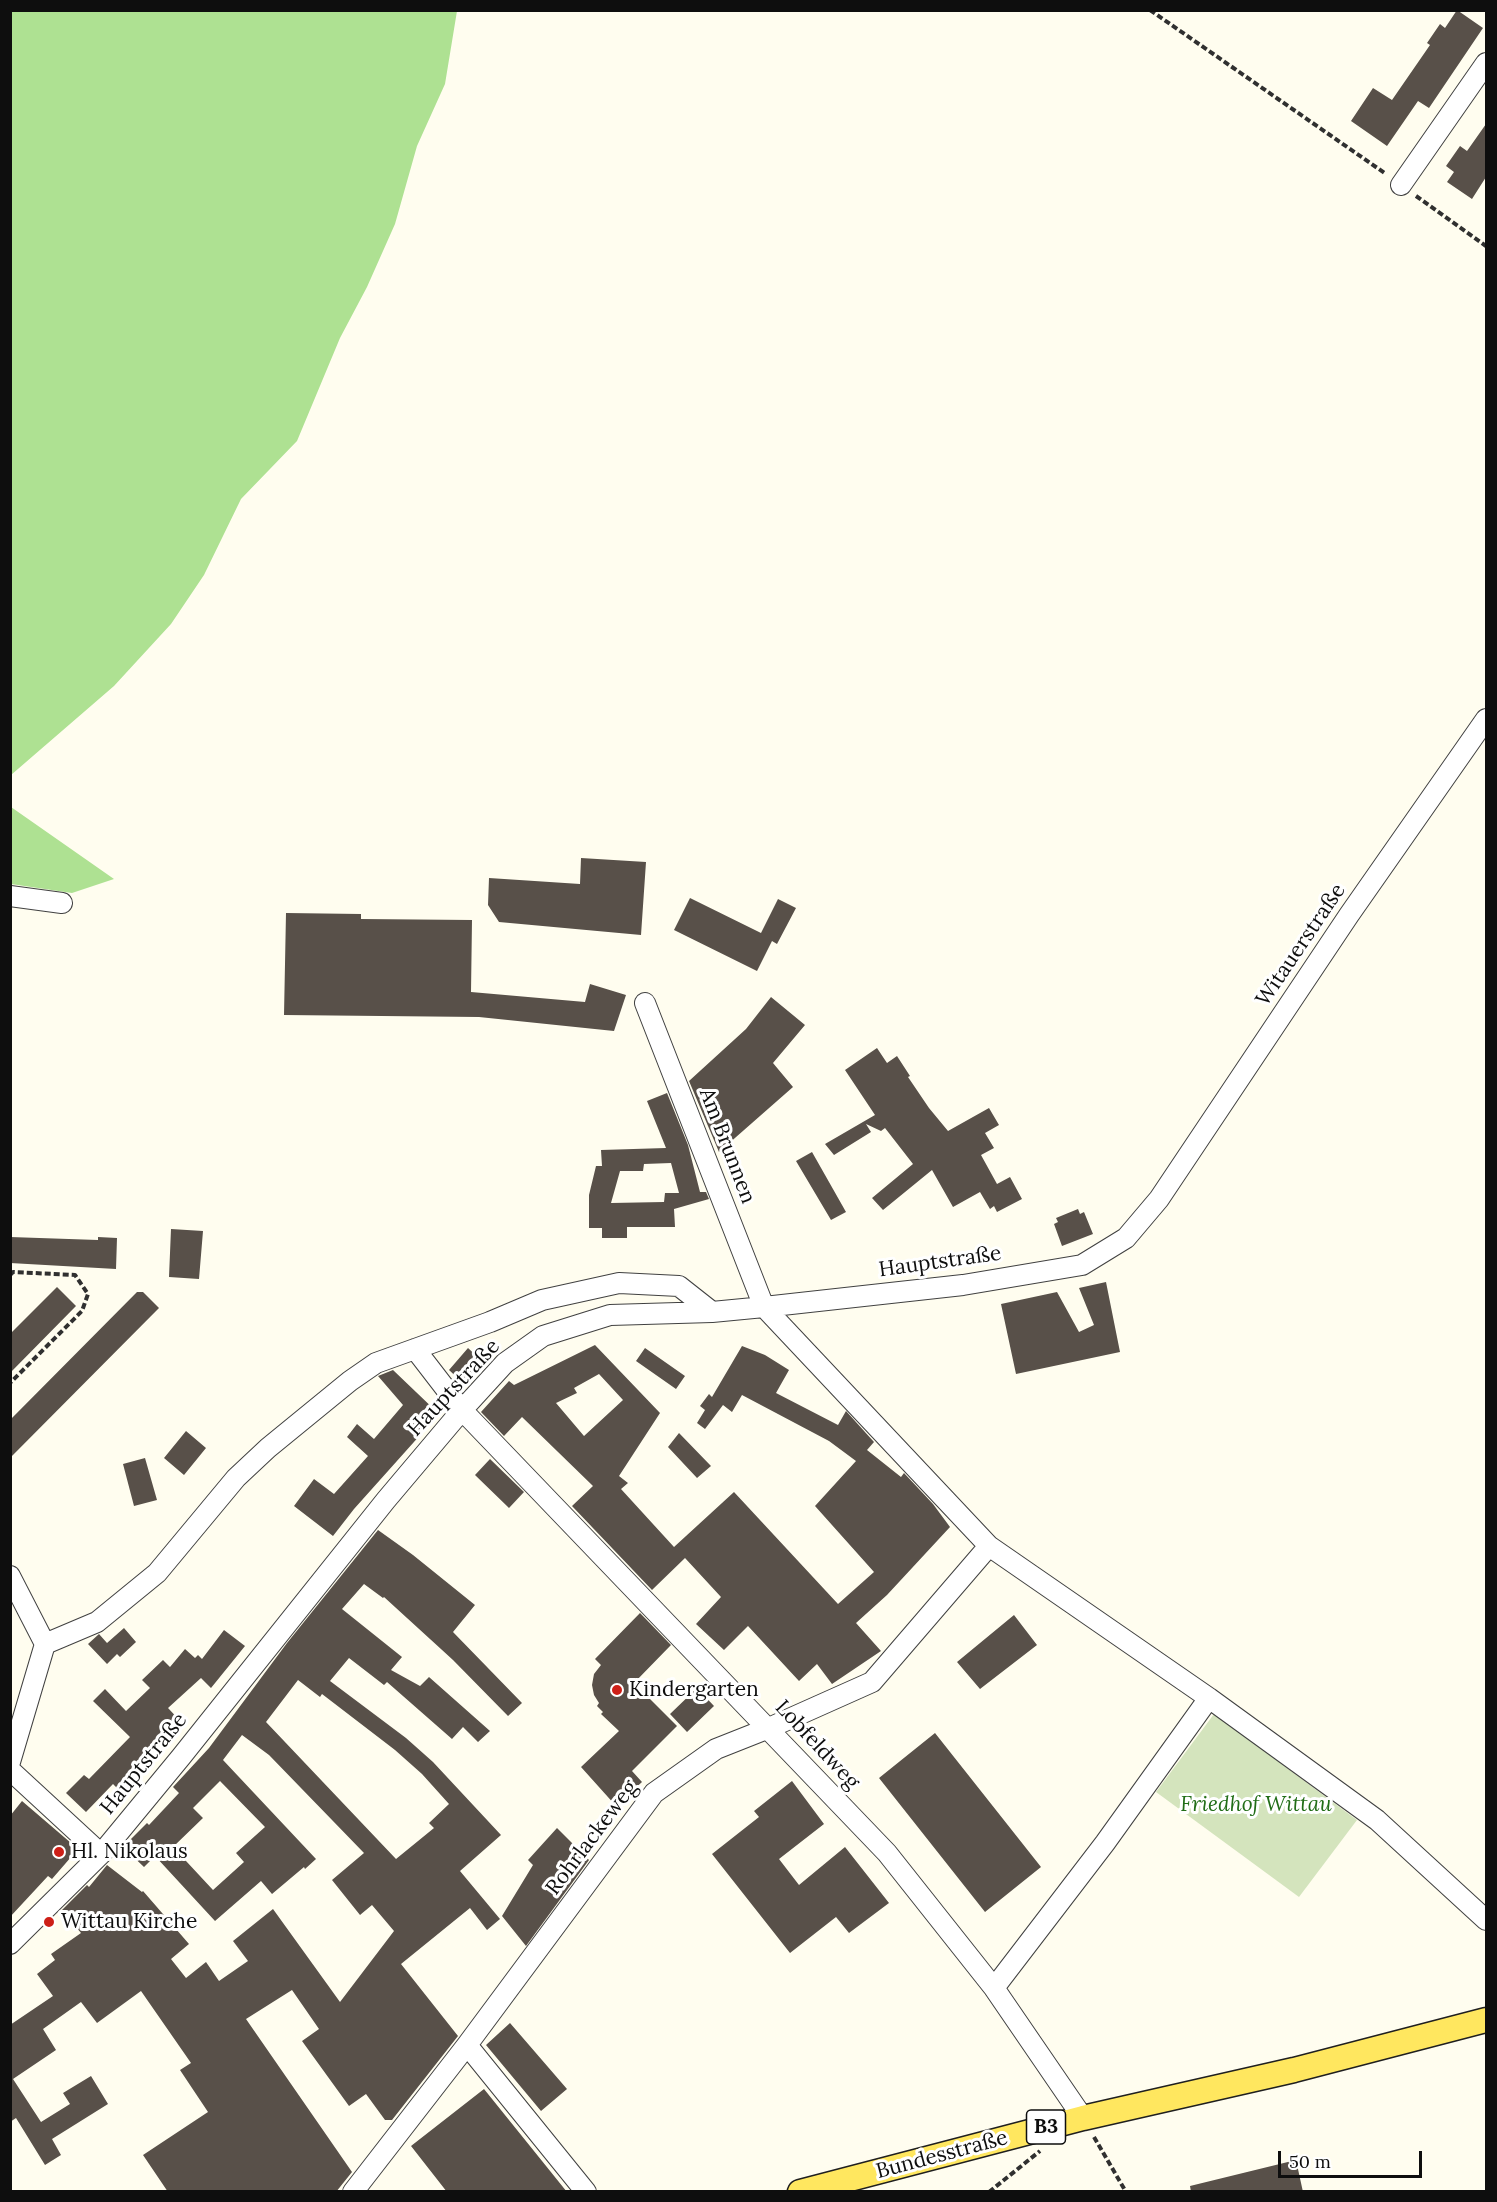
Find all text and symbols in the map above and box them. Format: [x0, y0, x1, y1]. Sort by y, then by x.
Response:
street label: Witauerstraße [1251, 879, 1351, 1011]
street label: Am Brunnen [693, 1085, 761, 1207]
street label: Hauptstraße [877, 1241, 1003, 1283]
street label: Hauptstraße [403, 1334, 505, 1442]
place label: Kindergarten [629, 1677, 759, 1703]
marker: Kindergarten [610, 1683, 624, 1697]
street label: Lobfeldweg [769, 1695, 865, 1795]
street label: Hauptstraße [95, 1708, 193, 1820]
street label: Rohrlackeweg [541, 1776, 643, 1900]
park label: Friedhof Wittau [1180, 1792, 1332, 1818]
place label: Hl. Nikolaus [71, 1839, 188, 1865]
marker: Hl. Nikolaus [52, 1845, 66, 1859]
place label: Wittau Kirche [61, 1909, 197, 1935]
marker: Wittau Kirche [42, 1915, 56, 1929]
road number: B3 [1026, 2110, 1066, 2144]
street label: Bundesstraße [873, 2125, 1011, 2185]
scale bar [1281, 2139, 1425, 2177]
text: 50 m [1289, 2150, 1331, 2173]

